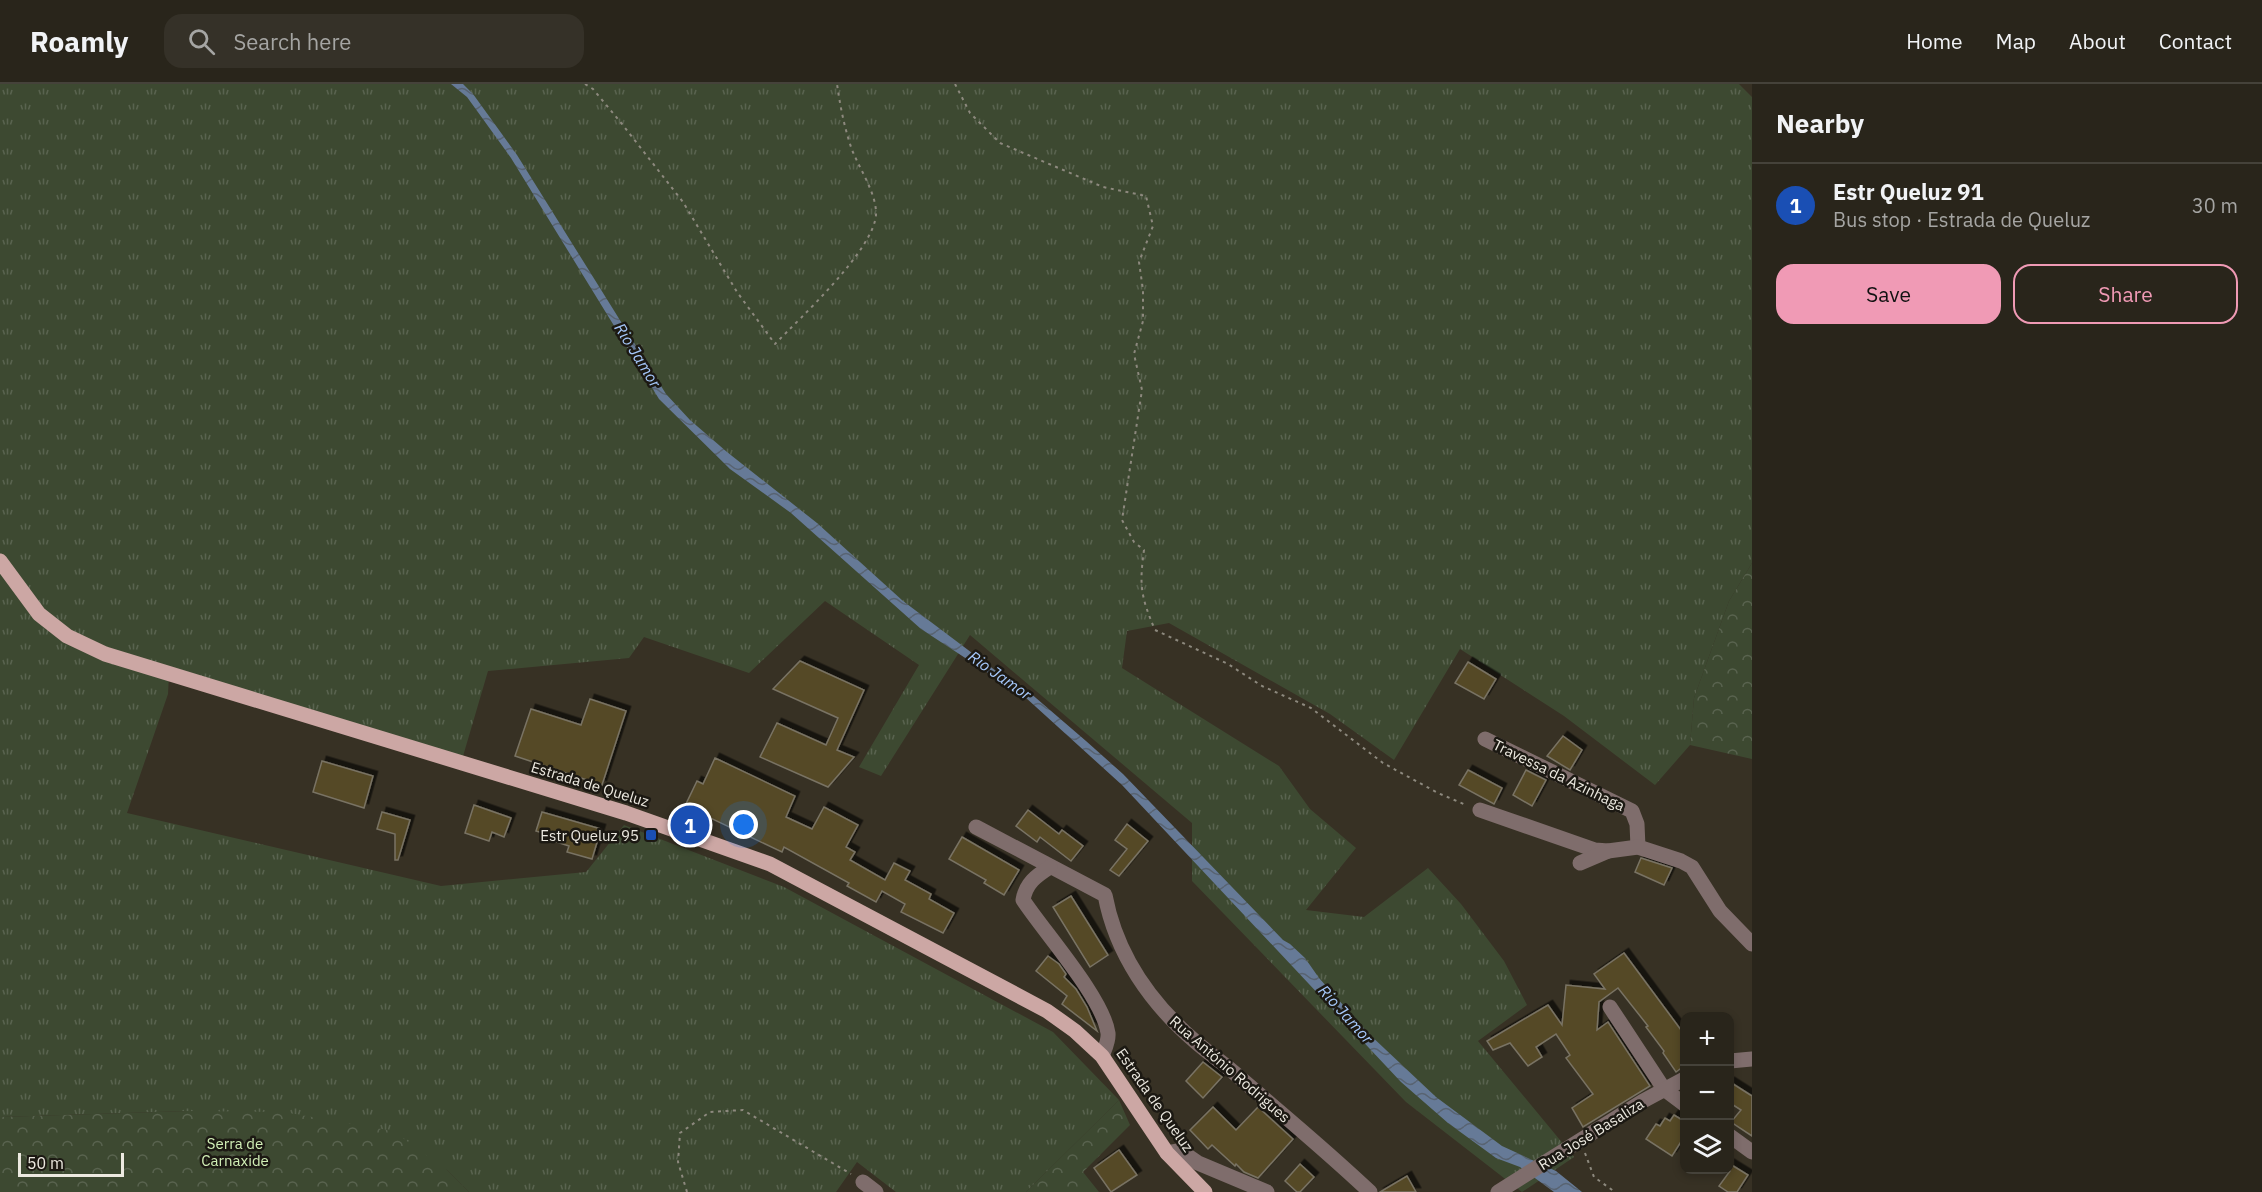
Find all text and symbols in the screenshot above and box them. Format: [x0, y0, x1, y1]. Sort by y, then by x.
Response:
search box [164, 14, 584, 68]
text: Roamly [30, 23, 128, 60]
icon: search [185, 25, 218, 58]
text: Search here [233, 27, 351, 56]
text: Home [1906, 27, 1963, 55]
text: Map [1996, 27, 2036, 55]
text: About [2069, 27, 2126, 55]
text: Contact [2159, 27, 2232, 55]
text: Nearby [1776, 106, 1864, 140]
text: Estr Queluz 91 [1833, 177, 1984, 206]
text: 1 [1790, 192, 1802, 219]
text: 30 m [2192, 192, 2238, 219]
text: Bus stop · Estrada de Queluz [1833, 206, 2090, 233]
button: Save [1776, 264, 2001, 324]
button: Share [2013, 264, 2238, 324]
water label: Rio Jamor [610, 319, 666, 392]
water label: Rio Jamor [965, 646, 1036, 705]
street label: Travessa da Azinhaga [1490, 735, 1628, 815]
street label: Estrada de Queluz [529, 757, 651, 811]
pin: 1 [670, 802, 710, 848]
your location [729, 810, 758, 839]
place label: Estr Queluz 95 [540, 826, 639, 845]
marker: Estr Queluz 95 [644, 828, 658, 842]
water label: Rio Jamor [1314, 980, 1378, 1048]
street label: Rua António Rodrigues [1166, 1012, 1294, 1126]
map controls [1680, 1012, 1734, 1174]
button: + [1680, 1012, 1734, 1066]
street label: Estrada de Queluz [1112, 1044, 1198, 1156]
button: − [1680, 1066, 1734, 1120]
street label: Rua José Basaliza [1535, 1094, 1647, 1174]
button: layers [1680, 1120, 1734, 1174]
park label: Serra de Carnaxide [201, 1134, 269, 1170]
scale bar [18, 1150, 124, 1178]
text: 50 m [27, 1153, 64, 1173]

